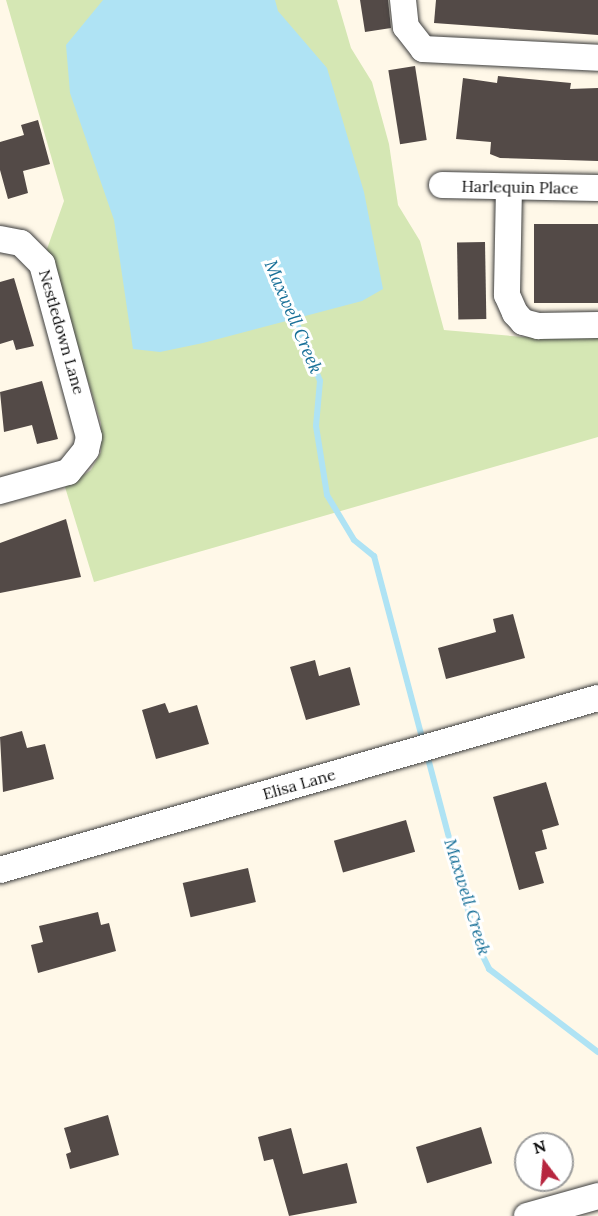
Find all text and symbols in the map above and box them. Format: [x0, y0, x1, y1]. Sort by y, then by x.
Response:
street label: Harlequin Place [461, 176, 579, 198]
water label: Maxwell Creek [259, 257, 327, 377]
street label: Nestledown Lane [35, 267, 89, 397]
street label: Elisa Lane [260, 764, 338, 804]
water label: Maxwell Creek [439, 836, 495, 958]
north arrow [514, 1132, 574, 1192]
text: N [531, 1135, 548, 1158]

